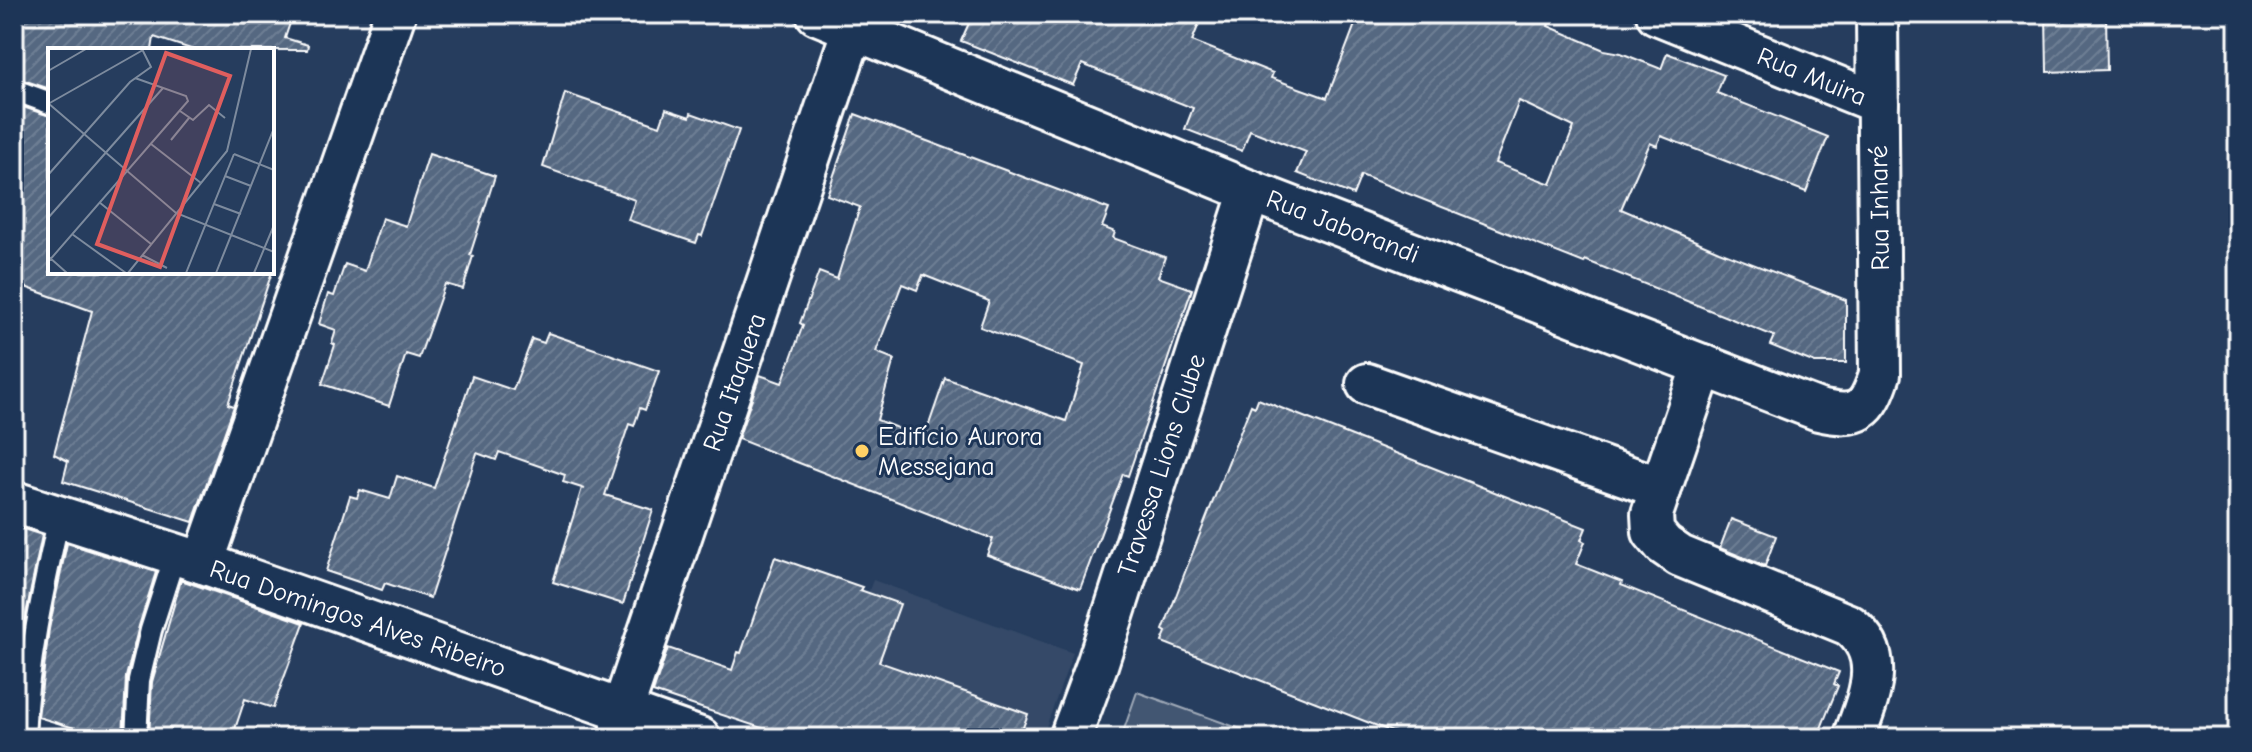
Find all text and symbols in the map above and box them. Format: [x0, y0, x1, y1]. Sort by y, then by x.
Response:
street label: Rua Muira [1753, 41, 1871, 112]
inset map [48, 48, 274, 274]
street label: Rua Inharé [1864, 145, 1896, 271]
street label: Rua Jaborandi [1262, 184, 1423, 270]
street label: Rua Itaquera [697, 309, 773, 455]
street label: Travessa Lions Clube [1112, 350, 1212, 580]
place label: Edifício Aurora Messejana [878, 422, 1043, 482]
marker: Edifício Aurora Messejana [853, 442, 871, 460]
street label: Rua Domingos Alves Ribeiro [206, 554, 510, 684]

